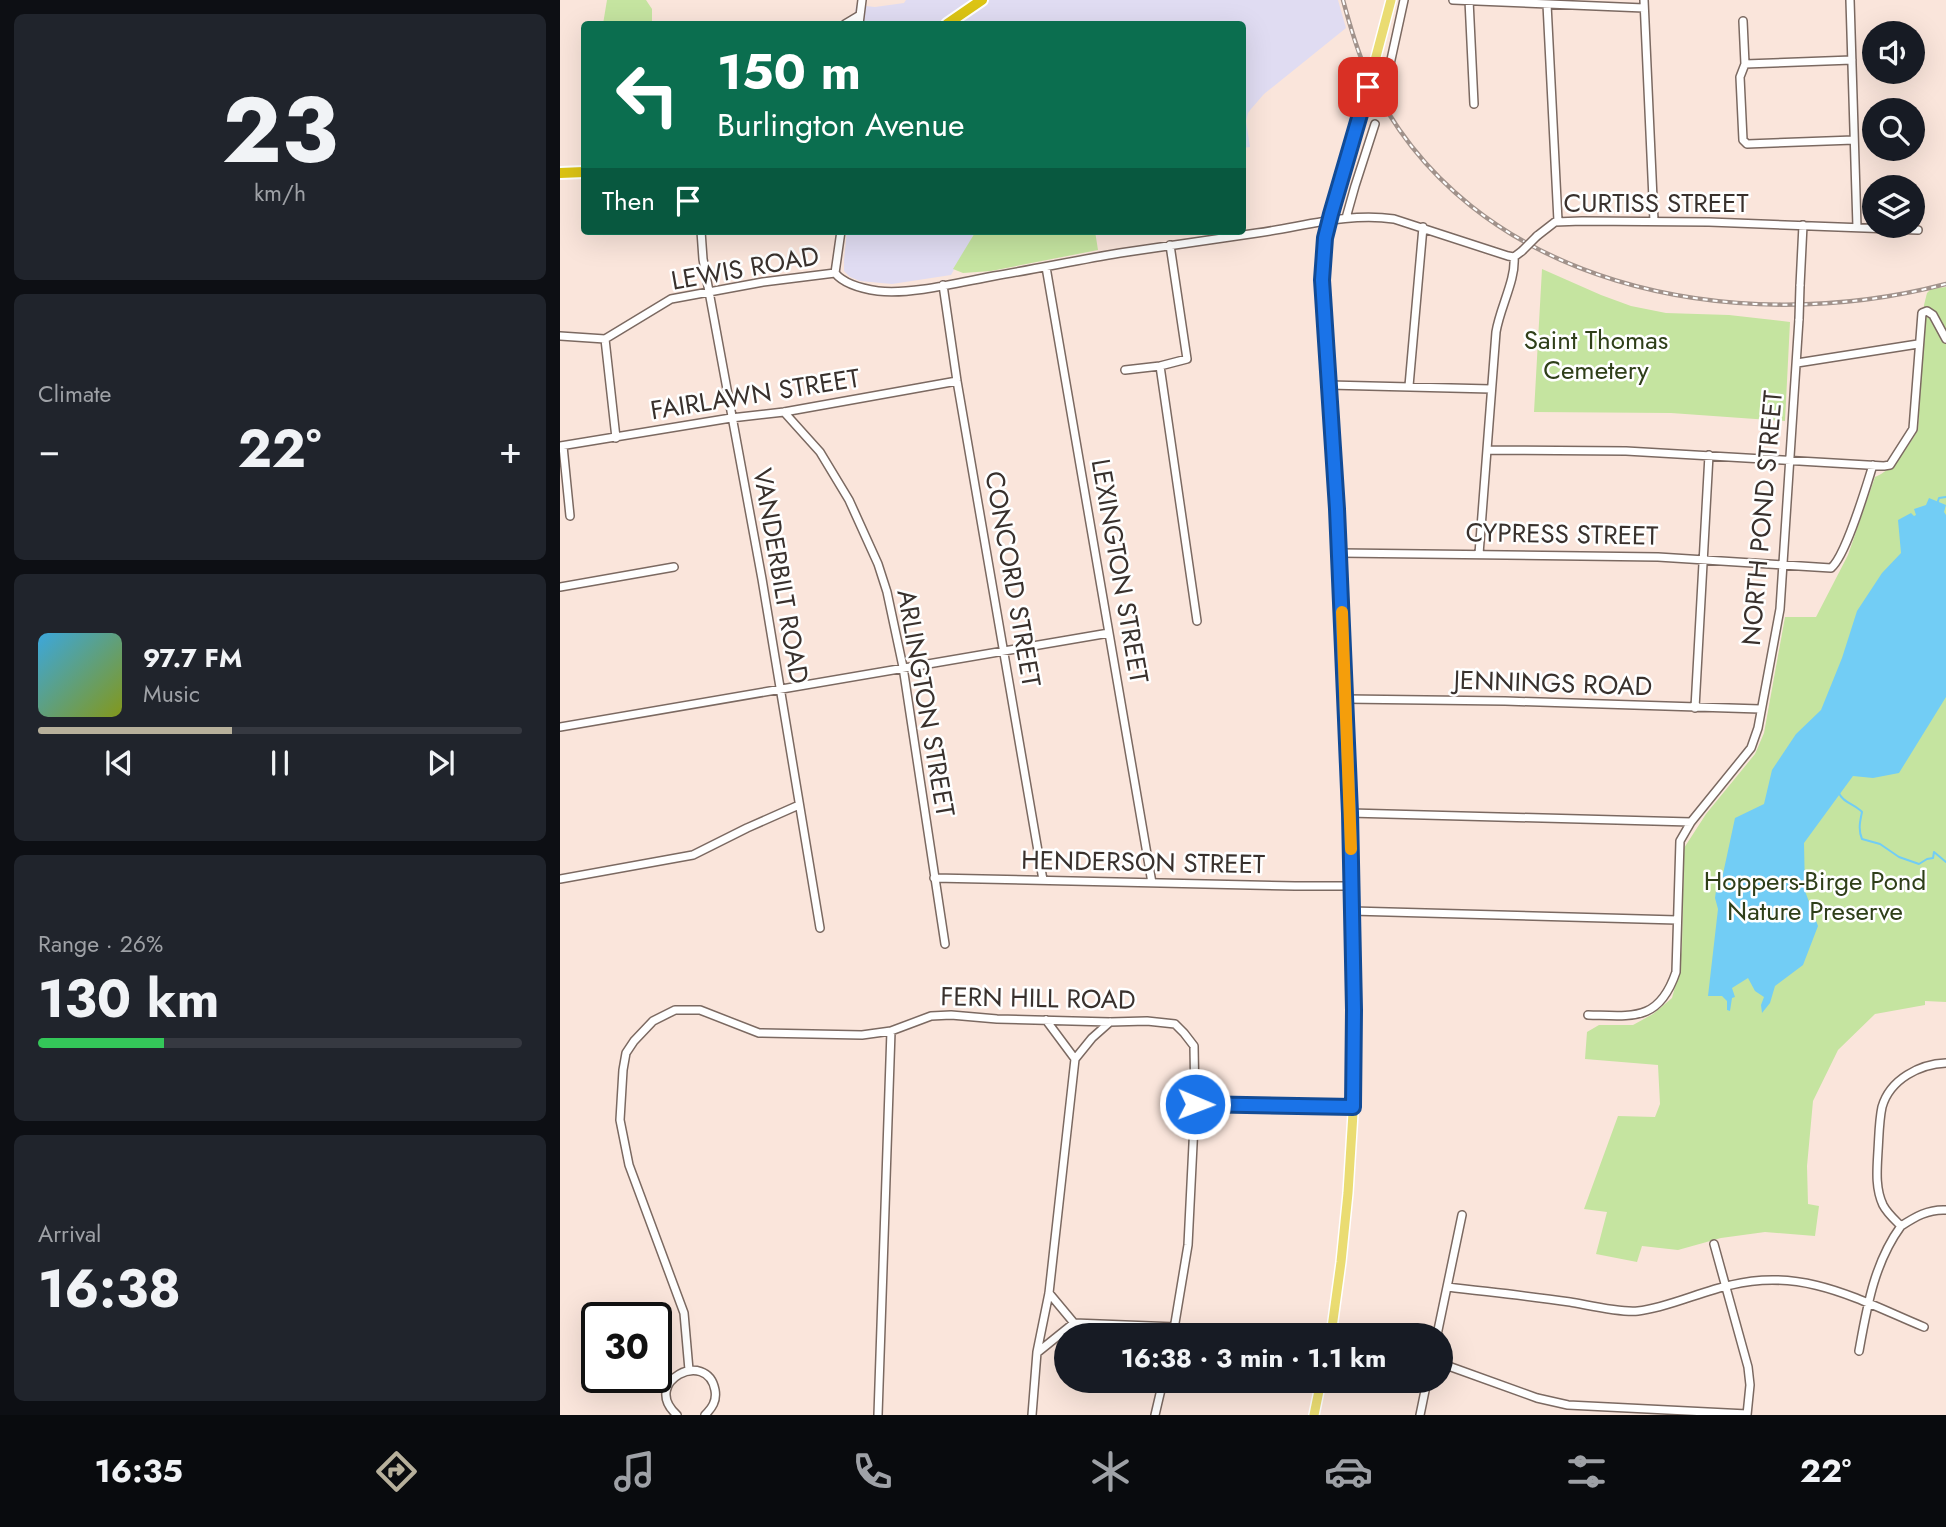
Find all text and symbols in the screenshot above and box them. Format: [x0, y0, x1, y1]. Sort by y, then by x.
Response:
map controls [1862, 21, 1925, 238]
button: sound [1862, 21, 1925, 84]
text: 150 m [717, 37, 861, 107]
icon: left [602, 49, 693, 140]
pin [1338, 57, 1398, 117]
text: 23 [222, 65, 338, 196]
icon: arrive [1349, 68, 1387, 106]
button: search [1862, 98, 1925, 161]
text: Burlington Avenue [717, 102, 965, 148]
button: layers [1862, 175, 1925, 238]
text: km/h [254, 176, 306, 210]
text: Then [602, 182, 655, 220]
icon: arrive [669, 182, 707, 220]
street label: CURTISS STREET [1564, 184, 1749, 222]
street label: LEWIS ROAD [668, 236, 822, 300]
park label: Saint Thomas Cemetery [1524, 321, 1668, 389]
street label: FAIRLAWN STREET [648, 359, 862, 429]
text: Climate [38, 377, 111, 411]
street label: NORTH POND STREET [1732, 389, 1792, 647]
text: 22° [238, 411, 321, 487]
text: − [38, 422, 60, 477]
text: + [499, 422, 522, 477]
street label: LEXINGTON STREET [1082, 456, 1158, 686]
street label: VANDERBILT ROAD [743, 465, 819, 687]
street label: CONCORD STREET [975, 468, 1051, 690]
street label: CYPRESS STREET [1465, 513, 1659, 555]
street label: ARLINGTON STREET [887, 586, 965, 820]
text: 97.7 FM [143, 639, 242, 677]
street label: JENNINGS ROAD [1450, 660, 1653, 705]
text: Music [143, 677, 200, 711]
icon: previous [100, 744, 138, 782]
icon: pause [261, 744, 299, 782]
icon: next [422, 744, 460, 782]
street label: HENDERSON STREET [1021, 841, 1265, 883]
park label: Hoppers-Birge Pond Nature Preserve [1704, 862, 1926, 930]
text: Range · 26% [38, 927, 163, 961]
text: 130 km [38, 961, 219, 1037]
street label: FERN HILL ROAD [940, 977, 1136, 1019]
position arrow [1158, 1067, 1232, 1141]
text: Arrival [38, 1217, 101, 1251]
text: 16:38 [38, 1251, 181, 1327]
speed limit sign: 30 [581, 1302, 672, 1393]
text: 16:38 · 3 min · 1.1 km [1121, 1339, 1386, 1377]
icon: directions [372, 1447, 421, 1496]
icon: music [610, 1447, 659, 1496]
icon: phone [848, 1447, 897, 1496]
icon: climate [1086, 1447, 1135, 1496]
icon: car [1324, 1447, 1373, 1496]
icon: filters [1562, 1447, 1611, 1496]
text: 16:35 [94, 1448, 183, 1494]
text: 22° [1800, 1448, 1851, 1494]

